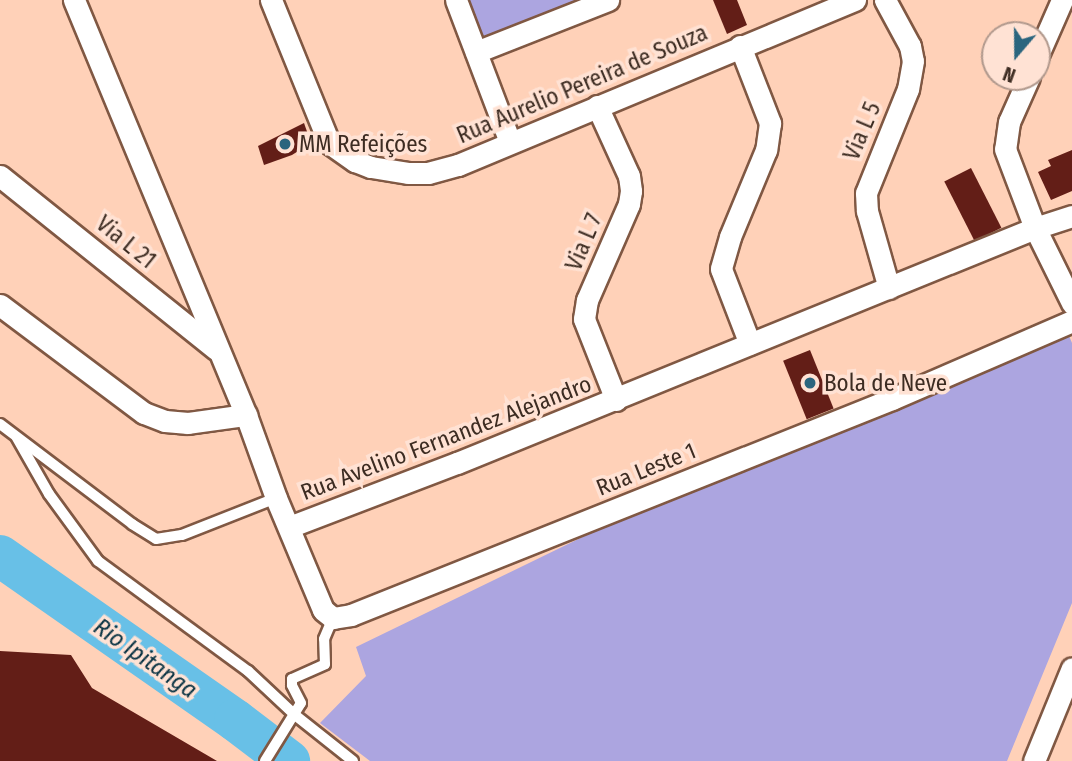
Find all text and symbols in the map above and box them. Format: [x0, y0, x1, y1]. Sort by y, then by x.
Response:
street label: Rua Aurelio Pereira de Souza [453, 19, 711, 149]
north arrow [981, 21, 1051, 91]
text: N [1000, 62, 1019, 87]
street label: Via L 5 [838, 98, 886, 164]
place label: MM Refeições [299, 130, 427, 158]
marker: MM Refeições [277, 136, 293, 152]
street label: Via L 7 [560, 209, 608, 275]
street label: Via L 21 [91, 210, 161, 274]
place label: Bola de Neve [824, 369, 947, 397]
street label: Rua Avelino Fernandez Alejandro [297, 370, 595, 506]
marker: Bola de Neve [802, 375, 818, 391]
street label: Rua Leste 1 [592, 437, 700, 501]
water label: Rio Ipitanga [88, 613, 202, 705]

